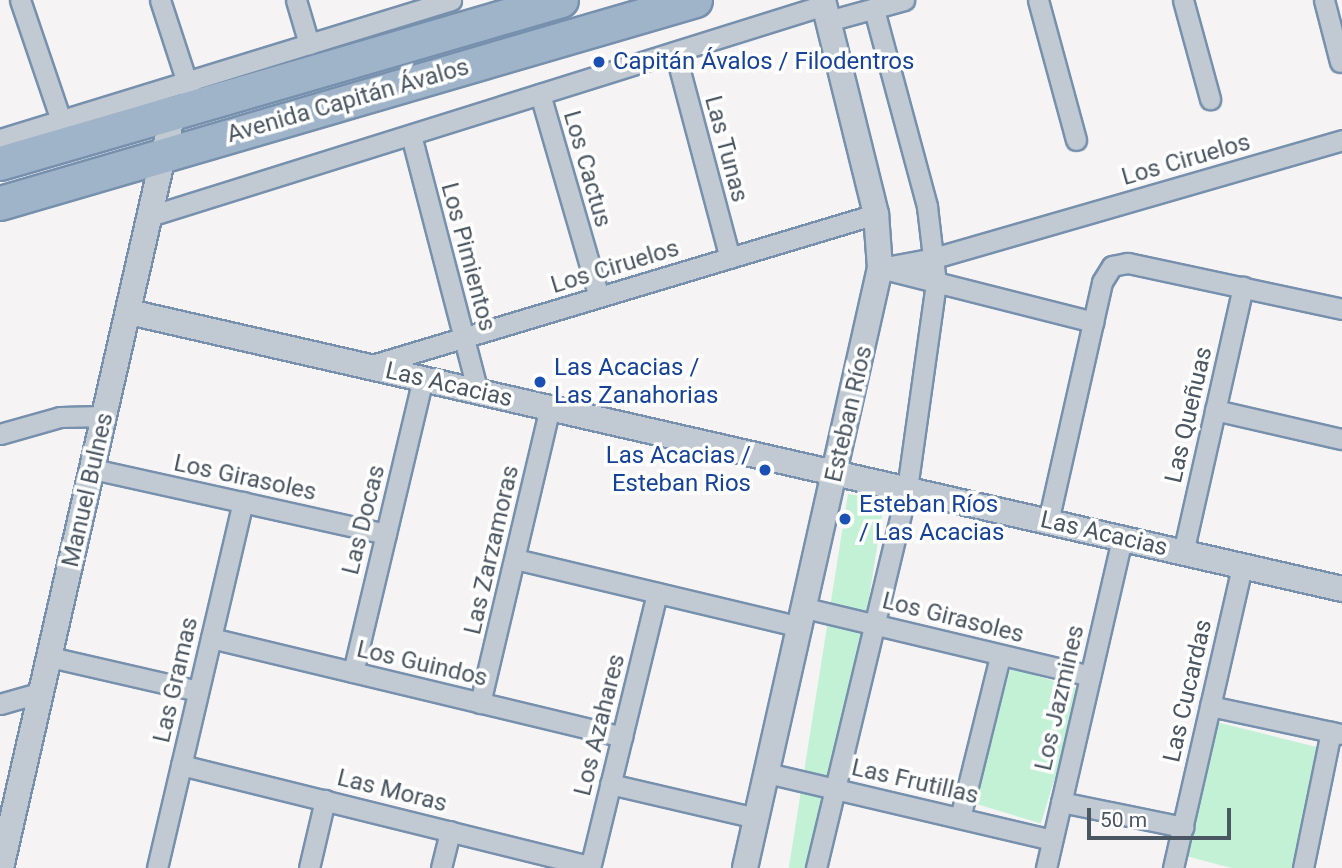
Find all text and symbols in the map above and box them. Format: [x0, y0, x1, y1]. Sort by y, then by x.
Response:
place label: Capitán Ávalos / Filodentros [613, 48, 914, 76]
street label: Avenida Capitán Ávalos [224, 53, 472, 149]
marker: Capitán Ávalos / Filodentros [591, 54, 607, 70]
street label: Las Tunas [698, 92, 754, 206]
street label: Los Cactus [557, 108, 617, 230]
street label: Los Ciruelos [1118, 128, 1254, 192]
street label: Los Pimientos [434, 180, 502, 334]
street label: Los Ciruelos [547, 234, 683, 300]
street label: Esteban Ríos [819, 343, 879, 485]
street label: Las Queñuas [1159, 344, 1219, 486]
place label: Las Acacias / Las Zanahorias [554, 354, 718, 410]
street label: Las Acacias [383, 356, 515, 414]
marker: Las Acacias / Las Zanahorias [532, 374, 548, 390]
street label: Manuel Bulnes [56, 410, 120, 570]
place label: Las Acacias / Esteban Rios [606, 442, 751, 498]
street label: Los Girasoles [171, 449, 319, 507]
street label: Las Docas [337, 462, 391, 578]
marker: Las Acacias / Esteban Rios [757, 462, 773, 478]
street label: Las Zarzamoras [459, 463, 525, 637]
place label: Esteban Ríos / Las Acacias [859, 491, 1004, 547]
street label: Las Acacias [1038, 505, 1170, 563]
marker: Esteban Ríos / Las Acacias [837, 511, 853, 527]
street label: Los Girasoles [879, 587, 1027, 649]
street label: Las Gramas [148, 614, 204, 746]
street label: Las Cucardas [1158, 617, 1218, 765]
street label: Los Jazmines [1029, 622, 1091, 774]
street label: Los Guindos [354, 635, 490, 693]
street label: Los Azahares [568, 651, 632, 799]
street label: Las Frutillas [849, 753, 981, 811]
street label: Las Moras [334, 763, 450, 819]
scale bar [1090, 794, 1234, 838]
text: 50 m [1100, 808, 1147, 832]

